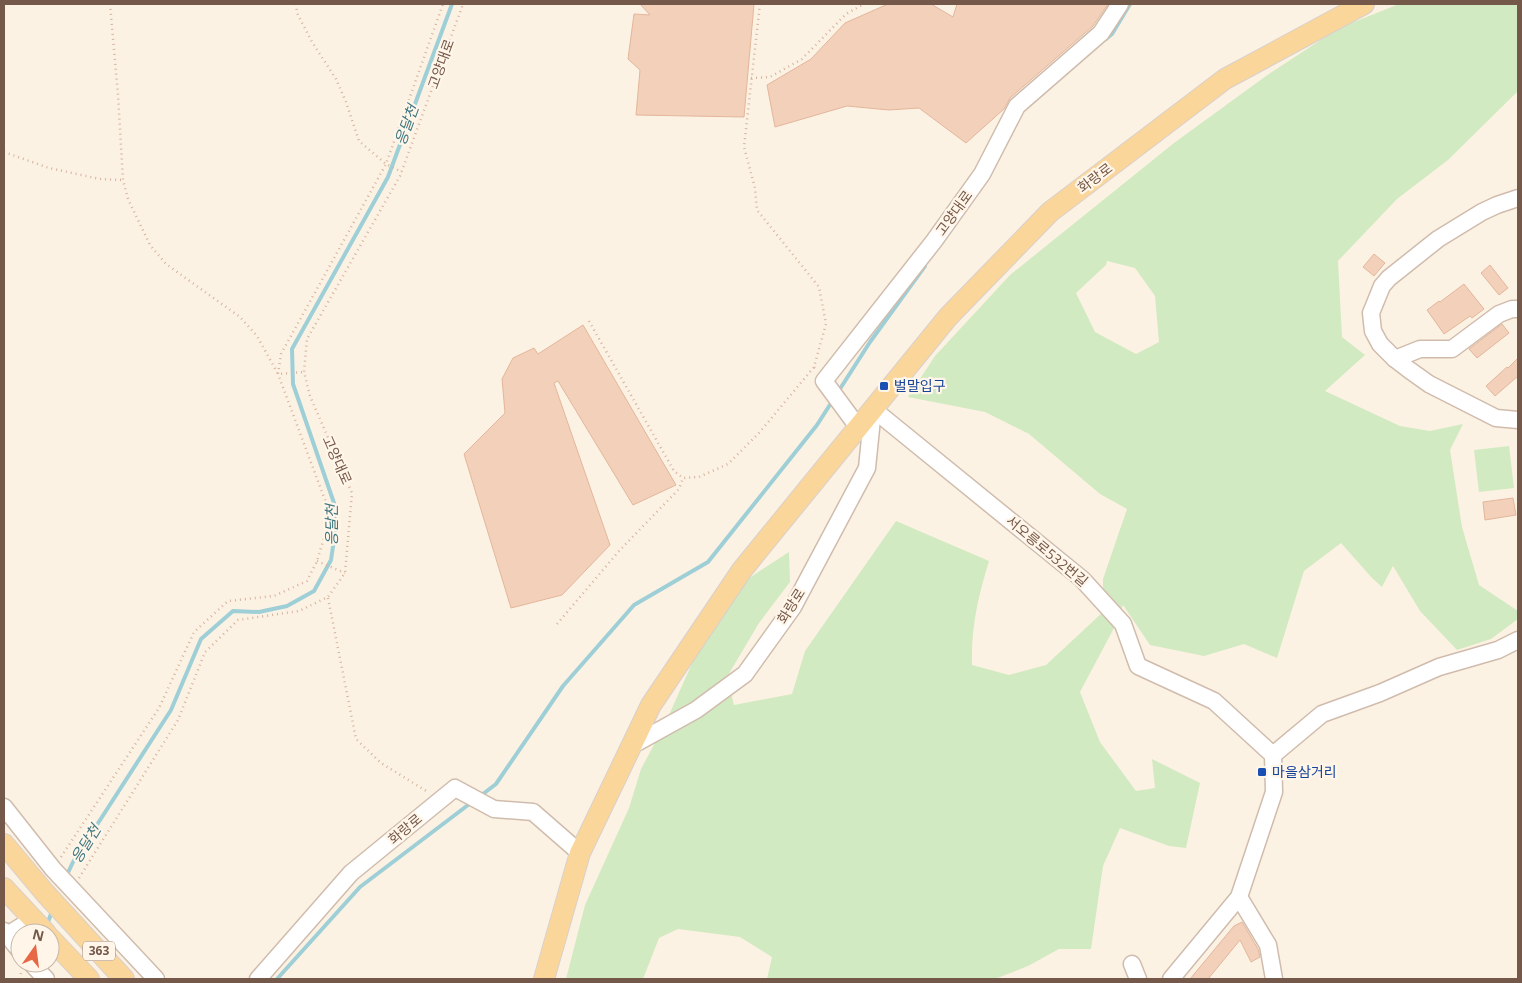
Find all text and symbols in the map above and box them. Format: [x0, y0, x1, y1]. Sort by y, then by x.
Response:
street label: 고양대로 [423, 36, 458, 91]
water label: 응달천 [390, 100, 423, 148]
street label: 화랑로 [1074, 158, 1116, 197]
street label: 고양대로 [931, 186, 976, 239]
place label: 벌말입구 [894, 376, 946, 395]
marker: 벌말입구 [878, 380, 890, 392]
street label: 고양대로 [318, 432, 357, 487]
water label: 응달천 [321, 502, 341, 546]
street label: 서오릉로532번길 [1002, 511, 1092, 590]
street label: 화랑로 [772, 584, 809, 627]
place label: 마을삼거리 [1272, 762, 1336, 781]
marker: 마을삼거리 [1256, 766, 1268, 778]
street label: 화랑로 [384, 809, 426, 848]
water label: 응달천 [66, 819, 106, 866]
north arrow [10, 923, 60, 973]
text: N [30, 924, 46, 945]
road number: 363 [83, 941, 115, 960]

